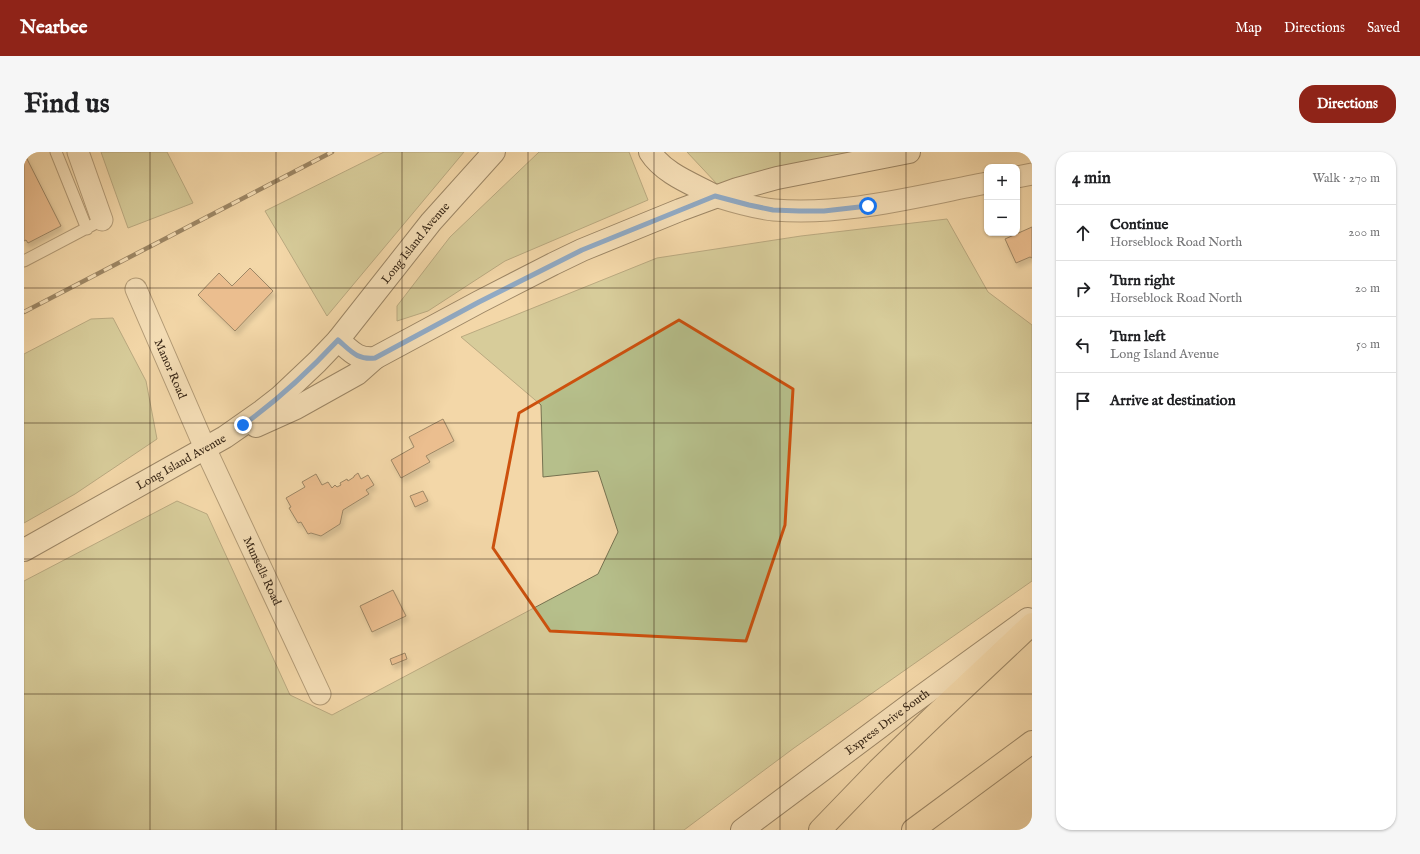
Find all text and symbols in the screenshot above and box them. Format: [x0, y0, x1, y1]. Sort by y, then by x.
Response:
text: Nearbee [20, 16, 87, 40]
text: Map [1235, 19, 1262, 37]
text: Directions [1284, 19, 1345, 37]
text: Saved [1367, 19, 1400, 37]
button: Directions [1299, 85, 1396, 123]
text: Find us [24, 87, 110, 122]
map controls [984, 164, 1020, 236]
button: + [984, 164, 1020, 200]
text: 4 min [1072, 168, 1111, 189]
text: Walk · 270 m [1312, 170, 1380, 187]
route start [859, 197, 877, 215]
street label: Long Island Avenue [378, 199, 453, 287]
button: − [984, 200, 1020, 236]
text: Continue [1110, 215, 1168, 234]
icon: ahead [1072, 222, 1094, 244]
text: 200 m [1348, 224, 1380, 241]
text: Horseblock Road North [1110, 234, 1242, 251]
text: Turn right [1110, 271, 1175, 290]
icon: right [1072, 278, 1094, 300]
text: 20 m [1355, 280, 1380, 297]
text: Horseblock Road North [1110, 290, 1242, 307]
text: Turn left [1110, 327, 1166, 346]
icon: left [1072, 334, 1094, 356]
text: 50 m [1356, 336, 1380, 353]
street label: Manor Road [151, 337, 190, 402]
text: Long Island Avenue [1110, 346, 1219, 363]
icon: arrive [1072, 390, 1094, 412]
text: Arrive at destination [1110, 391, 1236, 410]
route end [234, 416, 252, 434]
street label: Long Island Avenue [134, 431, 229, 493]
street label: Munsells Road [240, 534, 285, 608]
street label: Express Drive South [842, 686, 933, 758]

